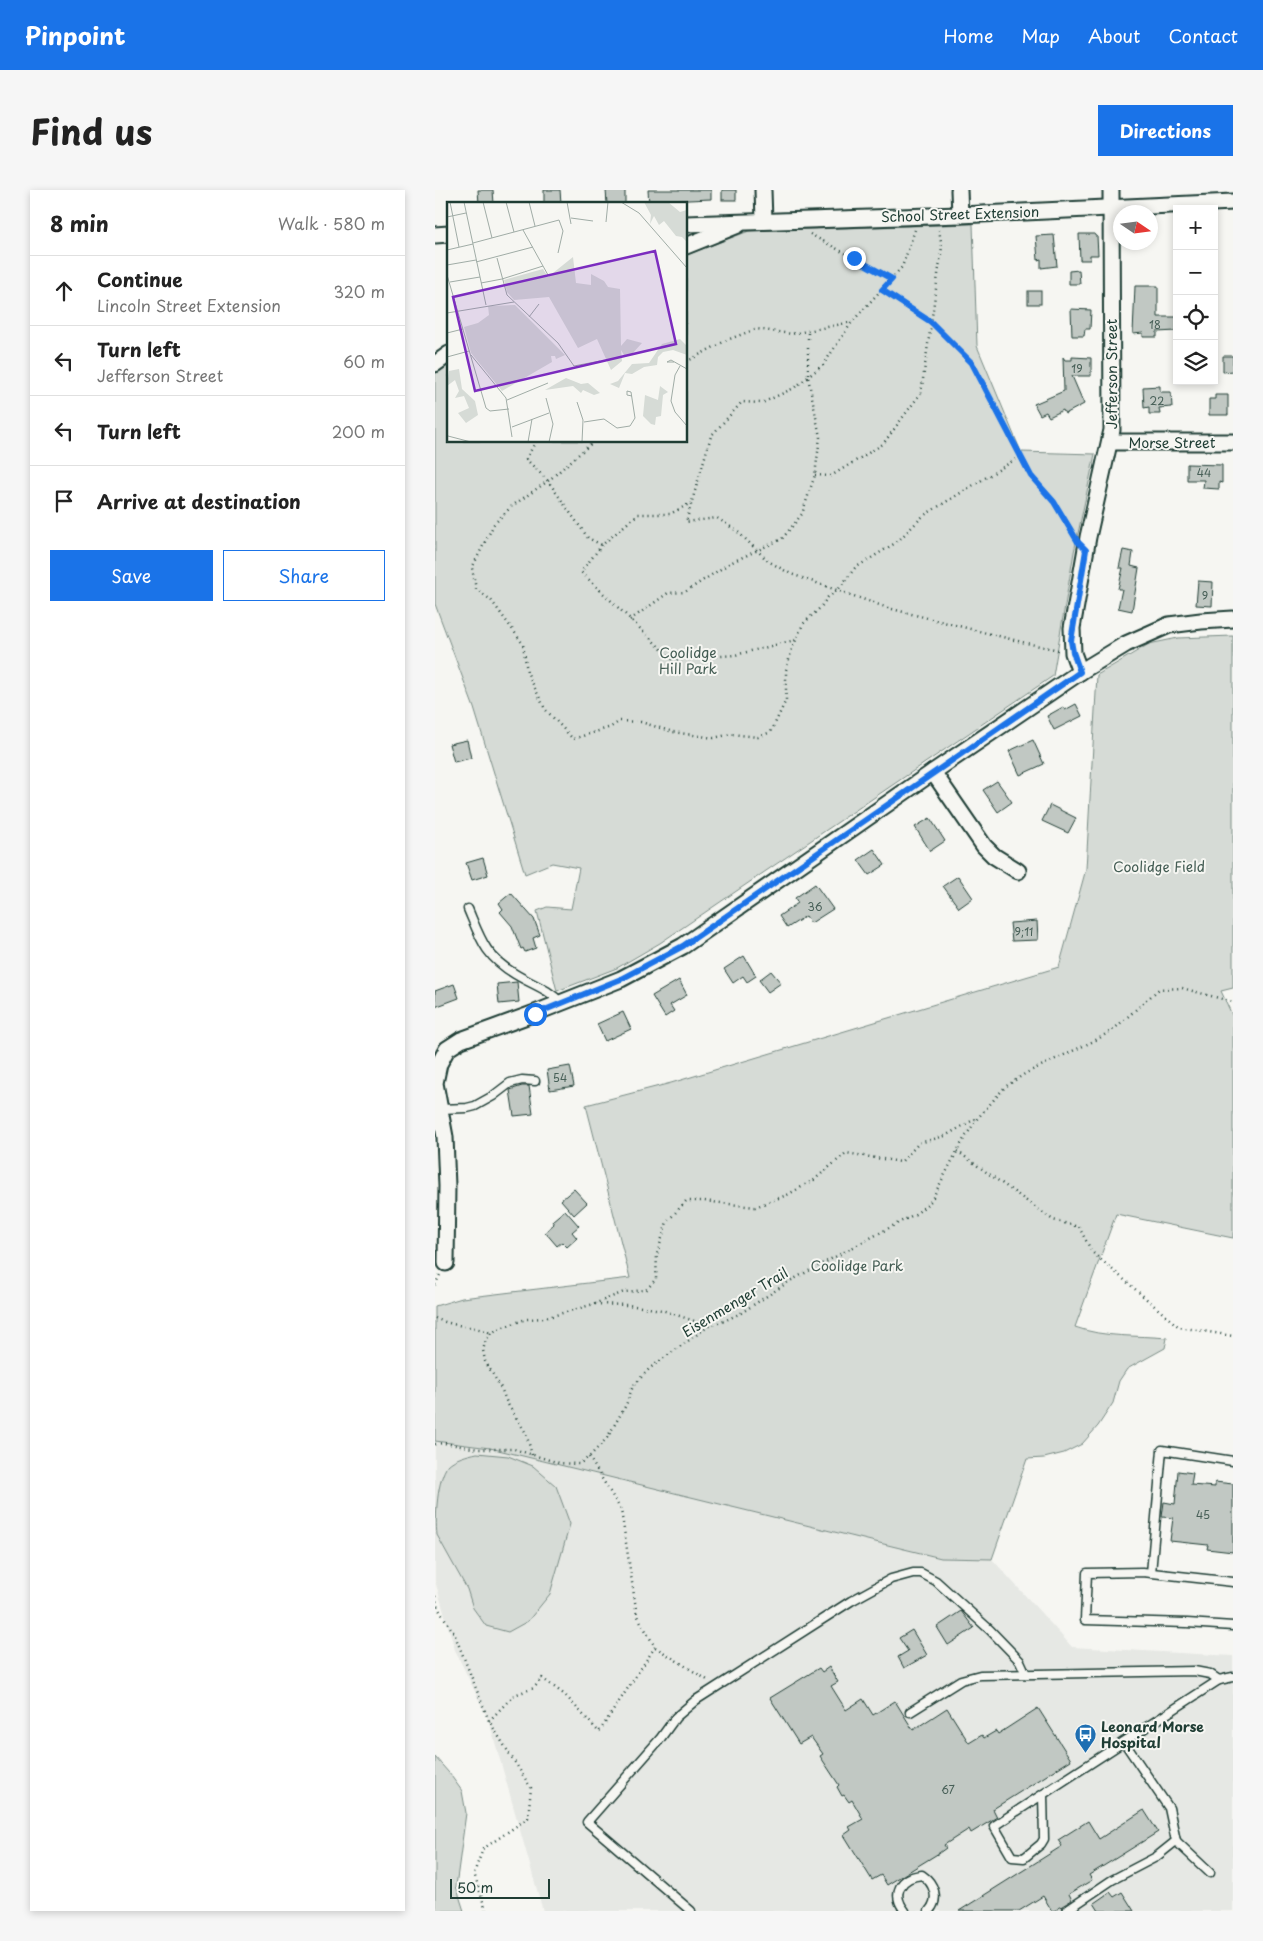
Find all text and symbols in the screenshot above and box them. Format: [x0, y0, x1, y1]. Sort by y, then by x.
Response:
text: Pinpoint [25, 17, 126, 53]
text: Home [943, 22, 993, 49]
text: Map [1021, 22, 1060, 49]
text: About [1088, 22, 1140, 49]
text: Contact [1168, 22, 1238, 49]
text: Find us [30, 104, 152, 157]
button: Directions [1098, 105, 1233, 156]
street label: School Street Extension [880, 201, 1040, 227]
inset map [447, 202, 687, 442]
north arrow [1113, 205, 1158, 250]
map controls [1173, 205, 1218, 385]
button: + [1173, 205, 1218, 250]
text: 8 min [50, 207, 109, 239]
text: Walk · 580 m [278, 211, 385, 235]
route end [843, 247, 866, 270]
button: − [1173, 250, 1218, 295]
text: Continue [97, 265, 183, 293]
icon: ahead [50, 277, 78, 305]
text: 320 m [334, 279, 385, 303]
text: Lincoln Street Extension [97, 293, 281, 317]
button: locate [1173, 295, 1218, 340]
house number: 18 [1149, 316, 1161, 333]
street label: Jefferson Street [1101, 318, 1122, 429]
text: Turn left [97, 335, 181, 363]
button: layers [1173, 340, 1218, 385]
icon: left [50, 347, 78, 375]
text: 60 m [343, 349, 385, 373]
house number: 19 [1071, 360, 1083, 377]
text: Jefferson Street [97, 363, 223, 387]
house number: 22 [1150, 392, 1164, 409]
icon: left [50, 417, 78, 445]
text: Turn left [97, 417, 181, 445]
text: 200 m [332, 419, 385, 443]
street label: Morse Street [1128, 432, 1216, 453]
house number: 44 [1197, 464, 1211, 481]
icon: arrive [50, 487, 78, 515]
text: Arrive at destination [97, 487, 301, 515]
button: Save [50, 550, 213, 601]
button: Share [223, 550, 385, 601]
house number: 9 [1202, 587, 1208, 604]
park label: Coolidge Hill Park [659, 642, 718, 679]
park label: Coolidge Field [1113, 856, 1205, 877]
house number: 36 [808, 898, 823, 915]
house number: 9;11 [1015, 923, 1033, 940]
route start [524, 1003, 547, 1026]
house number: 54 [553, 1069, 567, 1086]
park label: Coolidge Park [811, 1255, 904, 1276]
street label: Eisenmenger Trail [678, 1262, 792, 1342]
house number: 45 [1196, 1506, 1210, 1523]
place label: Leonard Morse Hospital [1101, 1716, 1204, 1753]
bus stop icon: Leonard Morse Hospital [1073, 1722, 1097, 1753]
house number: 67 [941, 1781, 955, 1798]
scale bar [450, 1876, 550, 1899]
text: 50 m [457, 1877, 493, 1898]

